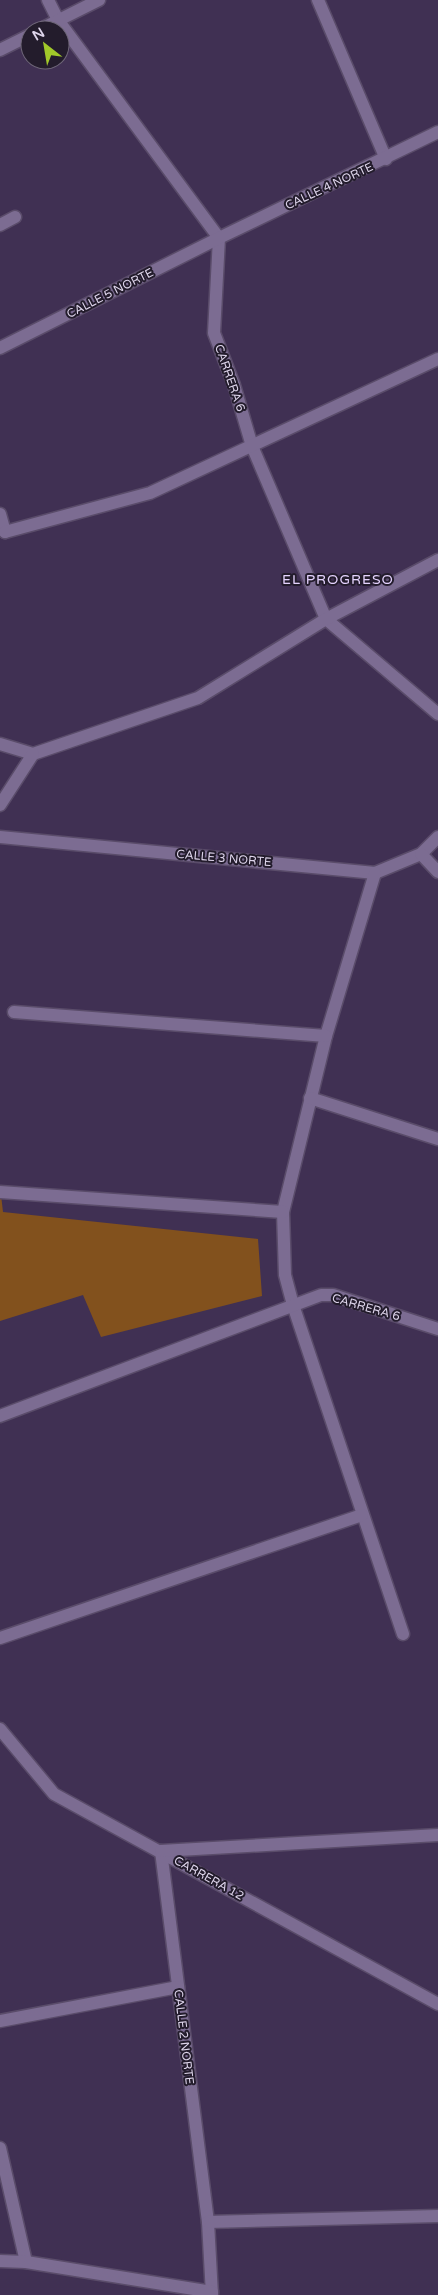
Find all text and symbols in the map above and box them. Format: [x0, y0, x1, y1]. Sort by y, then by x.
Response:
north arrow [20, 20, 70, 70]
text: N [29, 24, 48, 44]
street label: CALLE 4 NORTE [283, 159, 376, 213]
street label: CALLE 5 NORTE [64, 265, 156, 321]
street label: CARRERA 6 [212, 343, 248, 413]
district label: EL PROGRESO [282, 571, 394, 588]
street label: CALLE 3 NORTE [176, 847, 272, 869]
street label: CARRERA 6 [330, 1291, 402, 1323]
street label: CARRERA 12 [172, 1853, 246, 1903]
street label: CALLE 2 NORTE [171, 1989, 197, 2086]

